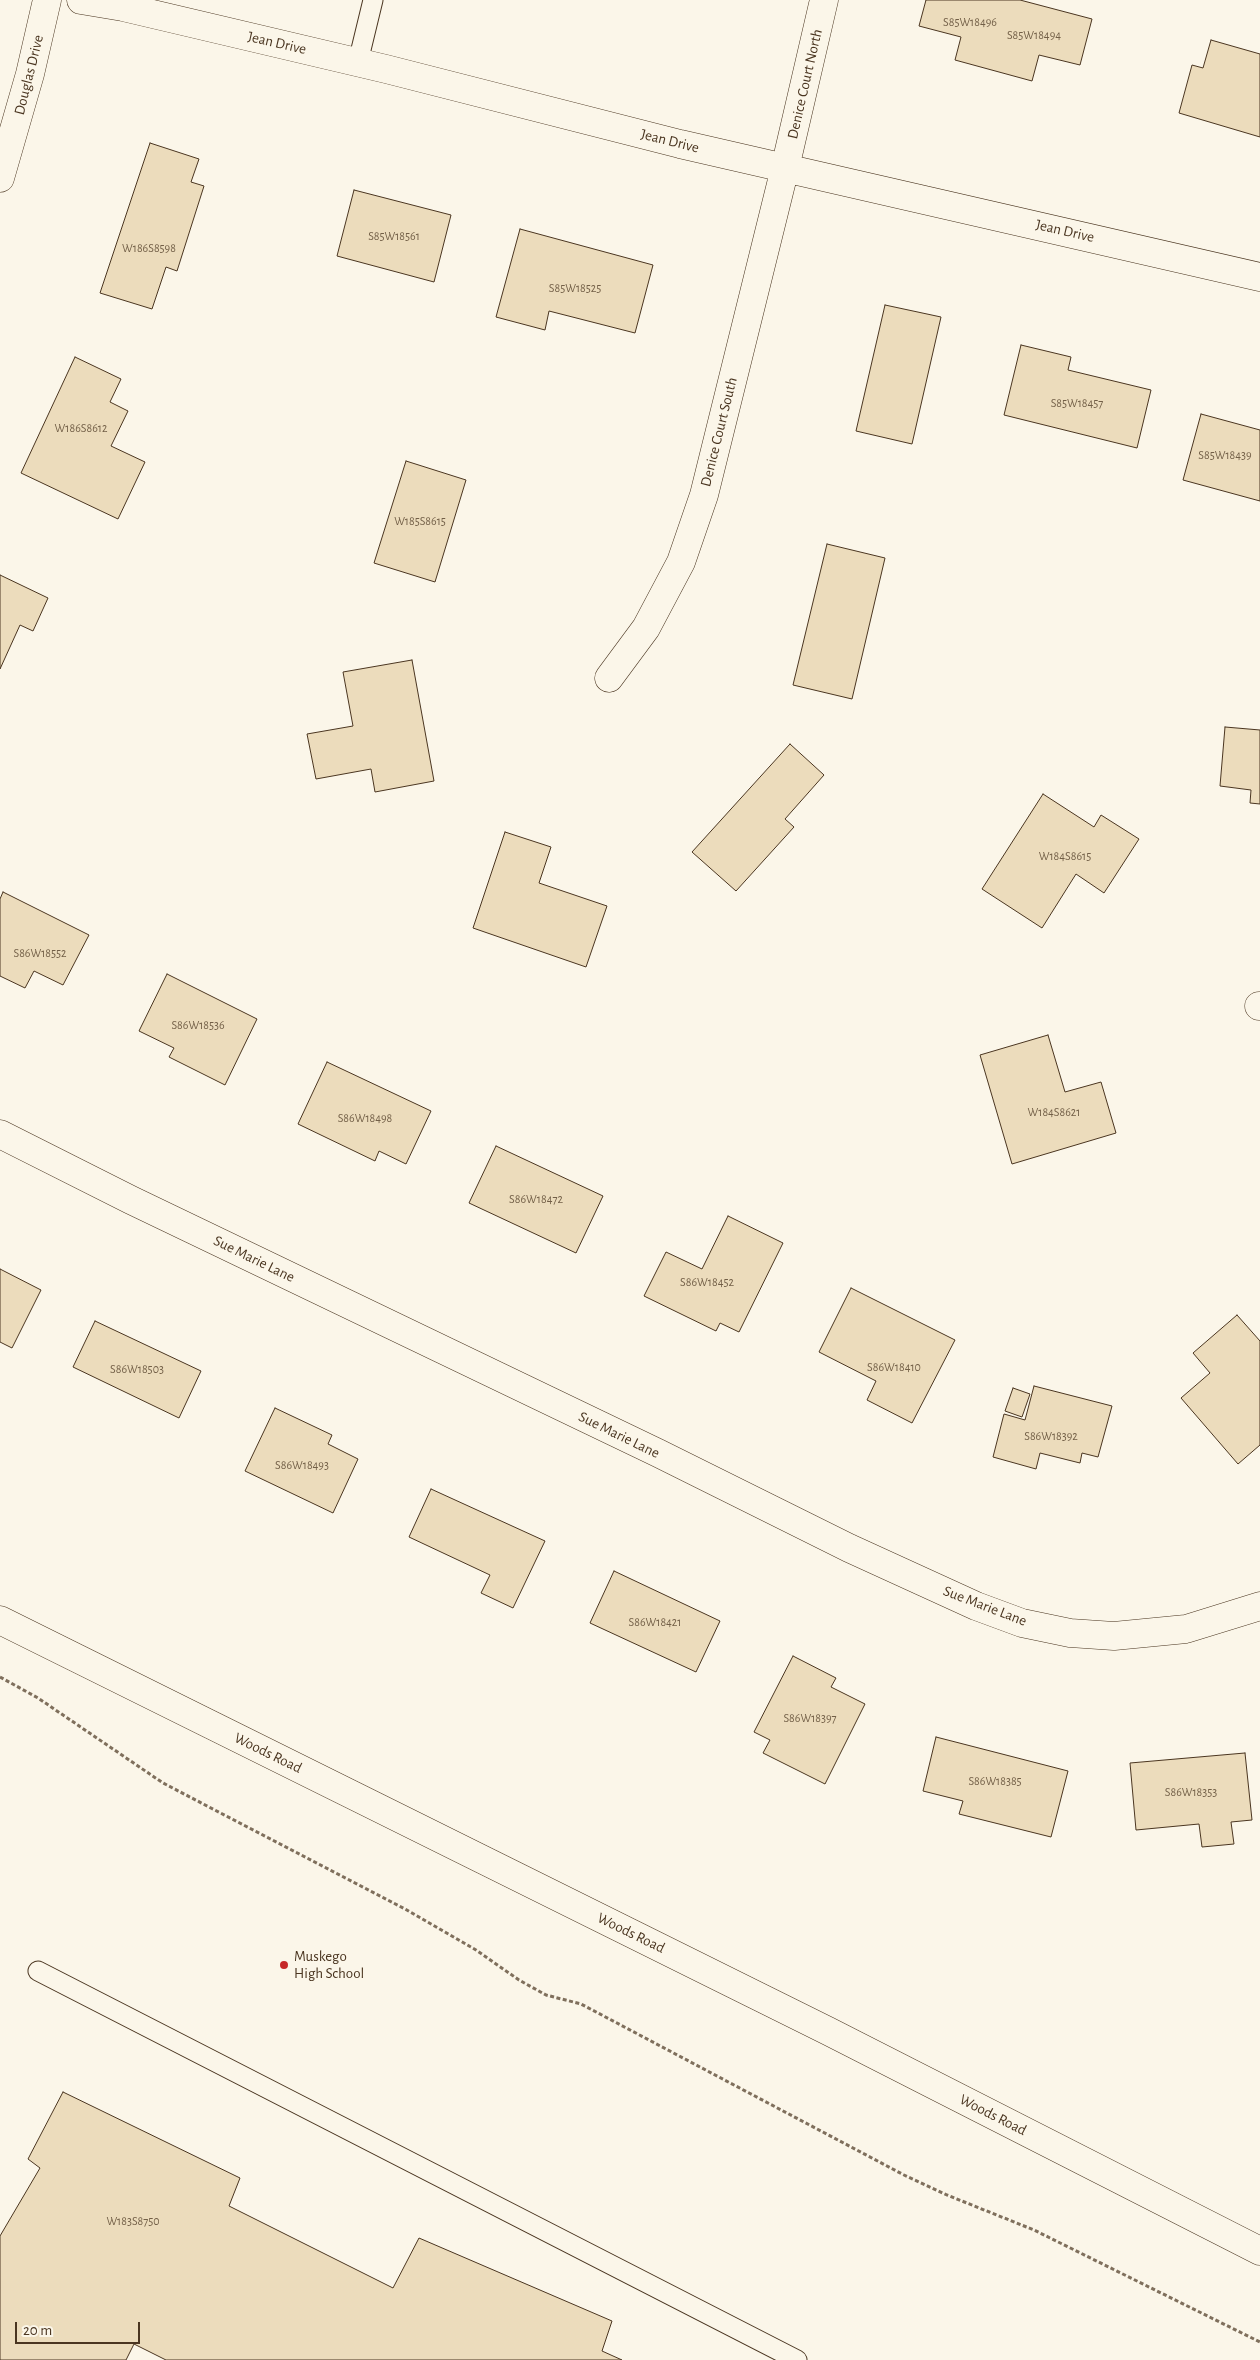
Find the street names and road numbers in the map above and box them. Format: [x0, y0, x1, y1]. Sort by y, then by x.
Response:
street label: Denice Court North [784, 27, 826, 141]
street label: Jean Drive [246, 28, 308, 58]
street label: Douglas Drive [10, 33, 48, 117]
street label: Jean Drive [639, 125, 701, 157]
street label: Jean Drive [1034, 216, 1096, 246]
street label: Denice Court South [697, 375, 741, 489]
street label: Sue Marie Lane [210, 1232, 298, 1286]
street label: Sue Marie Lane [575, 1408, 663, 1462]
street label: Sue Marie Lane [941, 1582, 1029, 1630]
street label: Woods Road [231, 1729, 305, 1777]
street label: Woods Road [594, 1909, 668, 1957]
street label: Woods Road [956, 2090, 1030, 2140]

